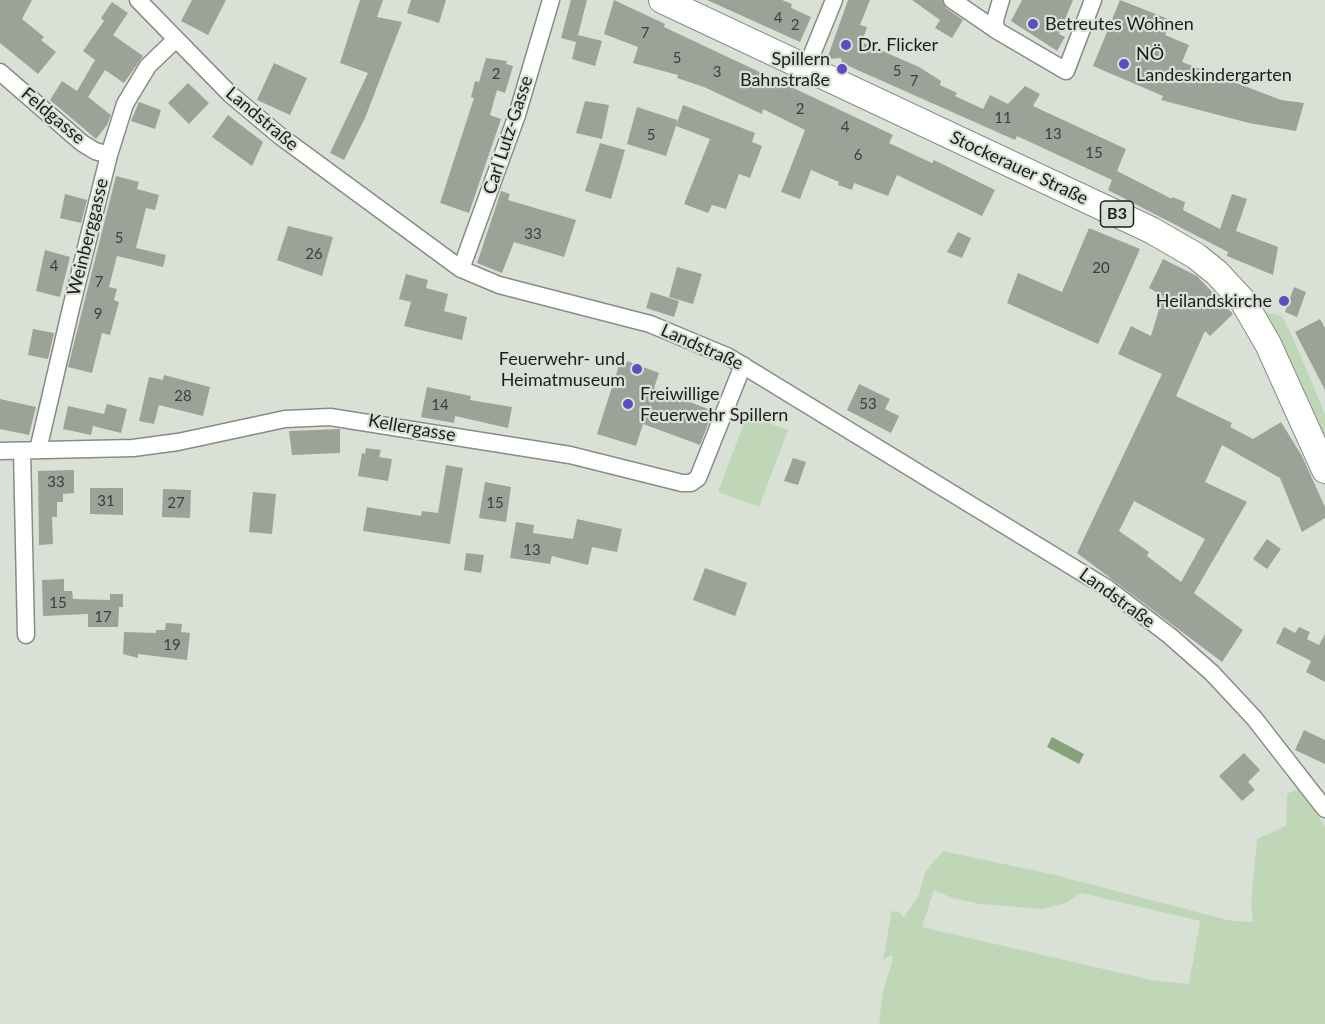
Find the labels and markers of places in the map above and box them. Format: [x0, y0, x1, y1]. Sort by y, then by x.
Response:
place label: Betreutes Wohnen [1045, 13, 1194, 35]
marker: Betreutes Wohnen [1026, 17, 1040, 31]
place label: Dr. Flicker [858, 34, 938, 56]
marker: Dr. Flicker [839, 38, 853, 52]
place label: NÖ Landeskindergarten [1136, 43, 1292, 86]
place label: Spillern Bahnstraße [740, 48, 830, 90]
marker: NÖ Landeskindergarten [1117, 57, 1131, 71]
marker: Spillern Bahnstraße [835, 62, 849, 76]
place label: Heilandskirche [1156, 290, 1272, 312]
marker: Heilandskirche [1277, 294, 1291, 308]
place label: Feuerwehr- und Heimatmuseum [499, 348, 625, 391]
marker: Feuerwehr- und Heimatmuseum [630, 362, 644, 376]
place label: Freiwillige Feuerwehr Spillern [640, 383, 788, 426]
marker: Freiwillige Feuerwehr Spillern [621, 397, 635, 411]

